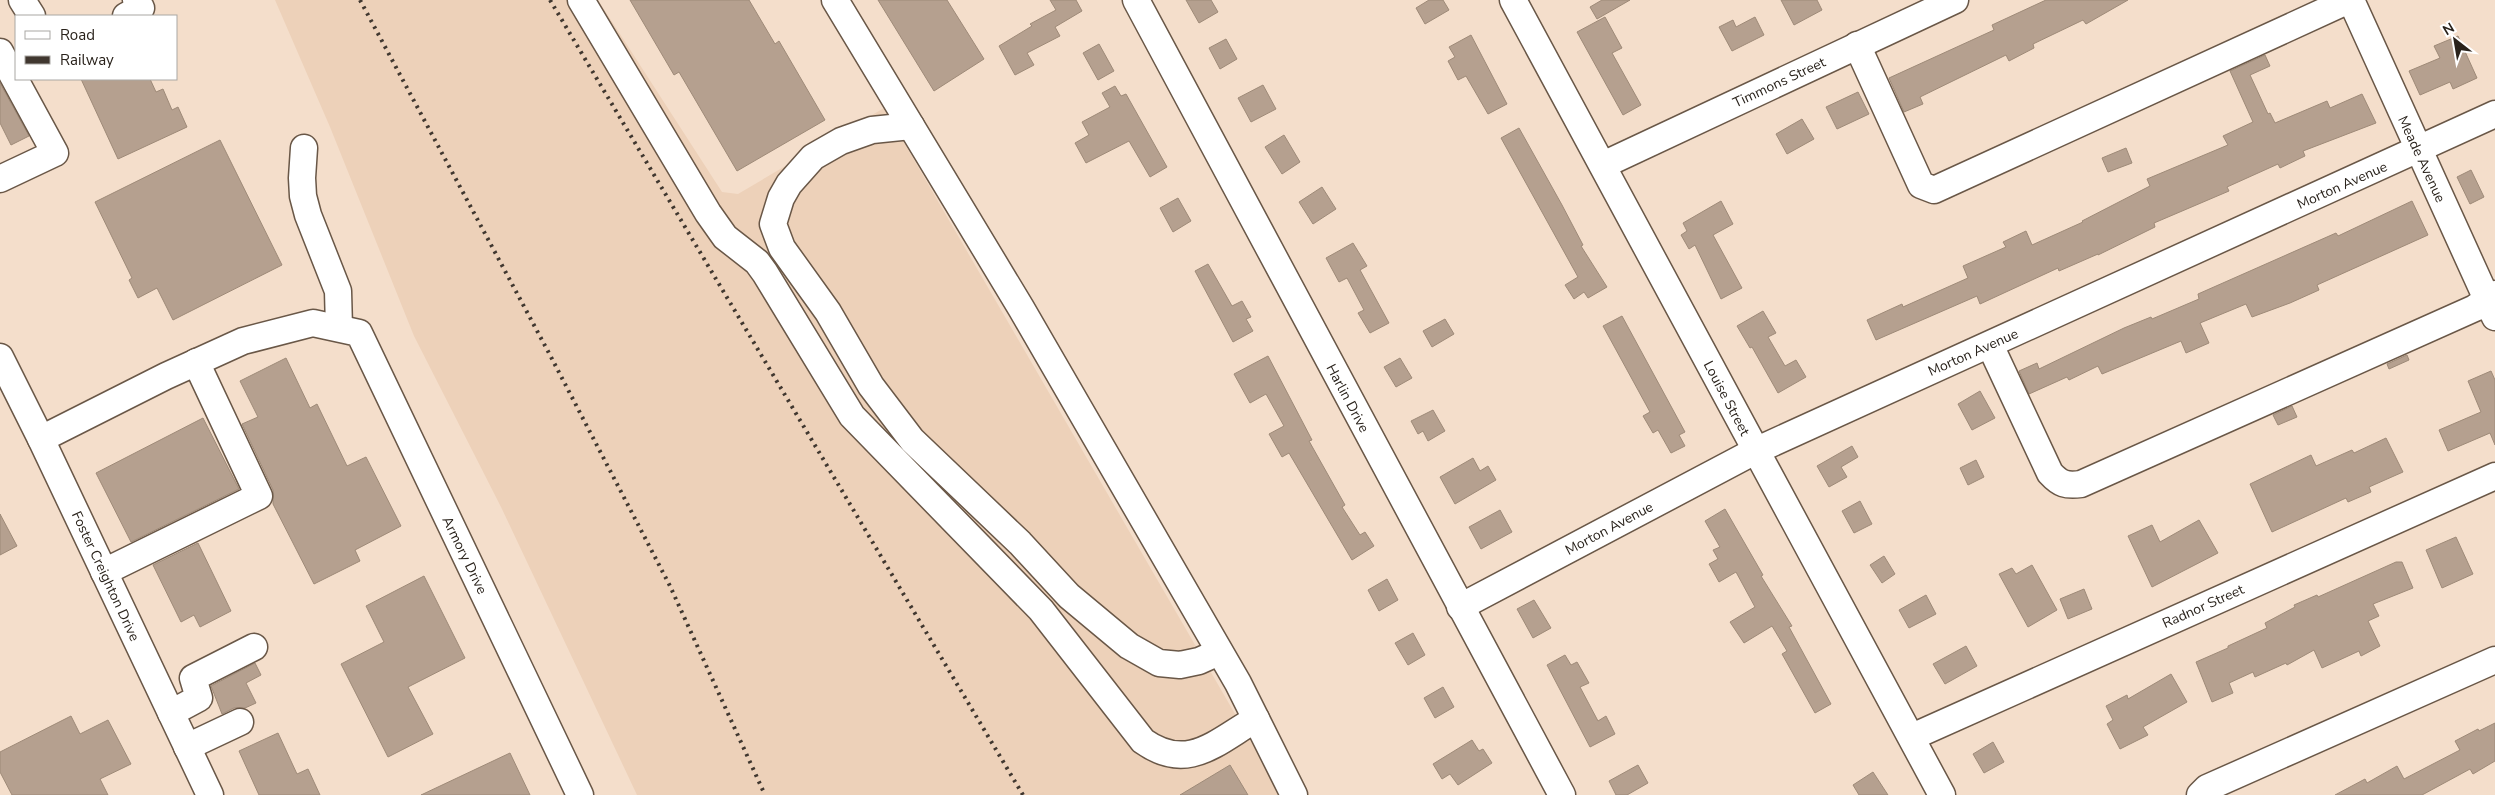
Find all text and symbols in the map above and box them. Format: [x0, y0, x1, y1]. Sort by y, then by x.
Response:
legend [15, 15, 178, 80]
north arrow [2430, 15, 2480, 65]
text: N [2439, 18, 2458, 40]
text: Road [60, 25, 95, 45]
text: Railway [60, 50, 114, 70]
street label: Timmons Street [1730, 53, 1829, 112]
street label: Meade Avenue [2393, 113, 2450, 206]
street label: Morton Avenue [2294, 157, 2390, 214]
street label: Morton Avenue [1925, 324, 2021, 381]
street label: Louise Street [1699, 357, 1754, 439]
street label: Harlin Drive [1322, 361, 1374, 436]
street label: Morton Avenue [1562, 497, 1656, 560]
street label: Foster Creighton Drive [67, 508, 144, 644]
street label: Armory Drive [438, 513, 492, 597]
street label: Radnor Street [2159, 580, 2247, 633]

